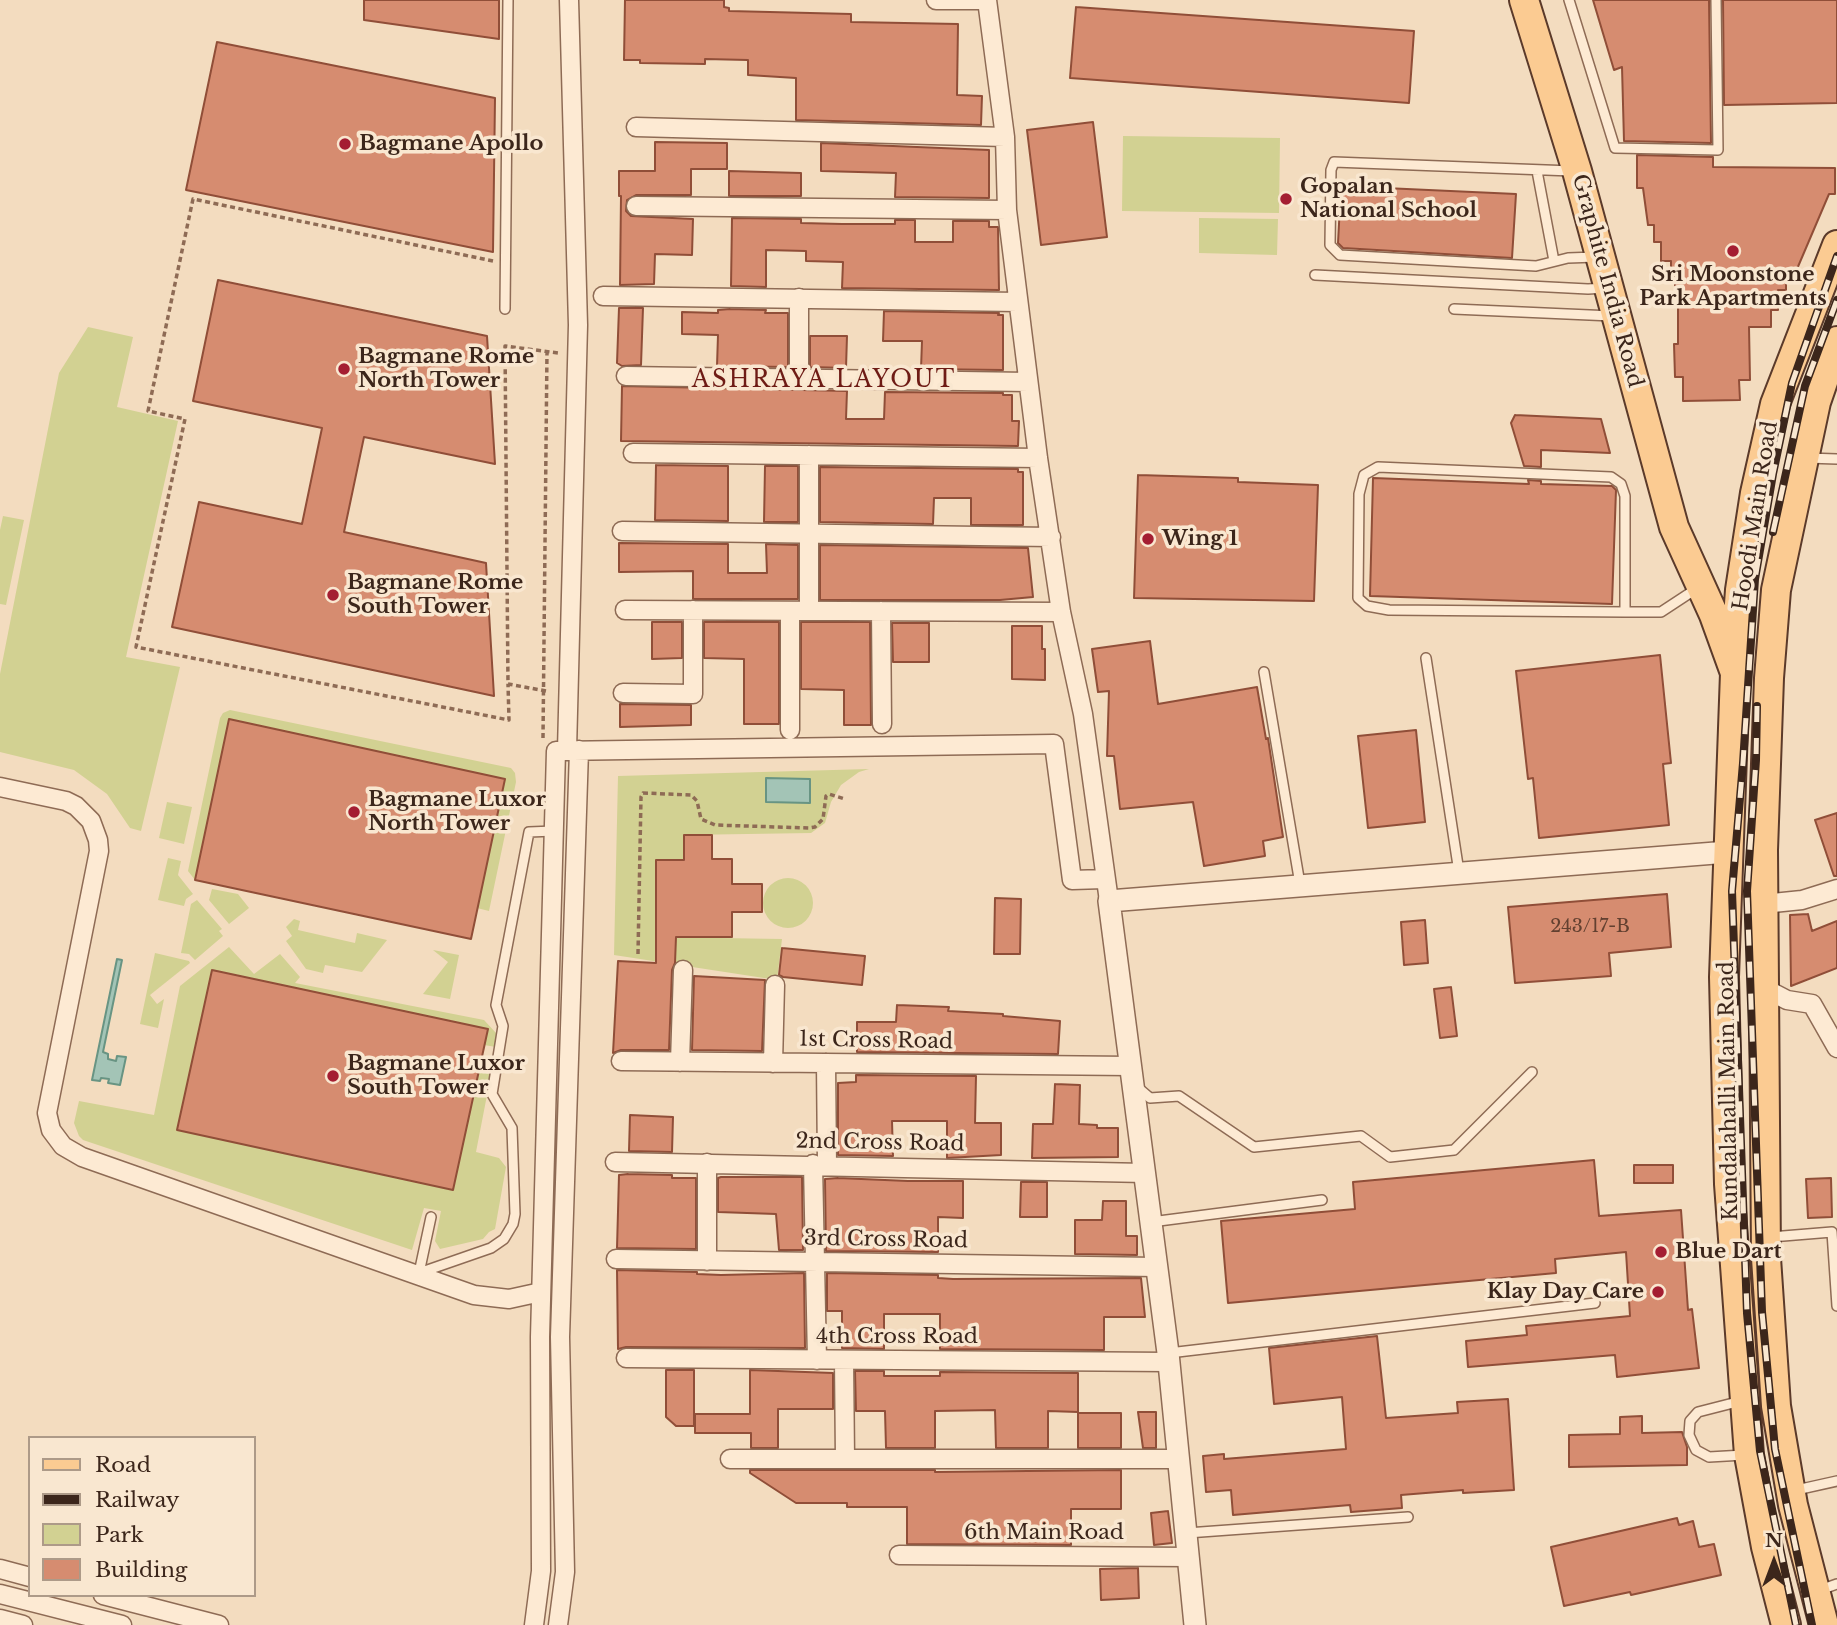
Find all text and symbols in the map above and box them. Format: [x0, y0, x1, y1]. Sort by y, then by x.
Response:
place label: Bagmane Apollo [359, 131, 543, 157]
marker: Bagmane Apollo [337, 136, 353, 152]
street label: Graphite India Road [1566, 172, 1648, 390]
place label: Gopalan National School [1300, 174, 1477, 224]
marker: Gopalan National School [1278, 191, 1294, 207]
marker: Sri Moonstone Park Apartments [1725, 243, 1741, 259]
place label: Sri Moonstone Park Apartments [1639, 262, 1827, 312]
place label: Bagmane Rome North Tower [358, 344, 534, 394]
marker: Bagmane Rome North Tower [336, 361, 352, 377]
district label: ASHRAYA LAYOUT [694, 367, 954, 395]
street label: Hoodi Main Road [1729, 419, 1783, 613]
place label: Wing 1 [1162, 526, 1238, 552]
marker: Wing 1 [1140, 531, 1156, 547]
place label: Bagmane Rome South Tower [347, 570, 523, 620]
marker: Bagmane Rome South Tower [325, 587, 341, 603]
place label: Bagmane Luxor North Tower [368, 787, 546, 837]
marker: Bagmane Luxor North Tower [346, 804, 362, 820]
house number: 243/17-B [1550, 916, 1630, 938]
street label: Kundalahalli Main Road [1714, 961, 1744, 1221]
street label: 1st Cross Road [799, 1027, 953, 1055]
place label: Bagmane Luxor South Tower [347, 1051, 525, 1101]
marker: Bagmane Luxor South Tower [325, 1068, 341, 1084]
street label: 2nd Cross Road [795, 1129, 965, 1157]
street label: 3rd Cross Road [804, 1226, 968, 1254]
place label: Blue Dart [1675, 1239, 1782, 1265]
marker: Blue Dart [1653, 1244, 1669, 1260]
place label: Klay Day Care [1487, 1279, 1644, 1305]
marker: Klay Day Care [1650, 1284, 1666, 1300]
street label: 4th Cross Road [816, 1324, 978, 1350]
legend [28, 1436, 256, 1597]
text: Road [95, 1452, 151, 1478]
text: Railway [95, 1487, 179, 1513]
street label: 6th Main Road [964, 1520, 1124, 1546]
text: Park [95, 1522, 144, 1548]
north arrow [1739, 1527, 1809, 1597]
text: N [1765, 1529, 1783, 1552]
text: Building [95, 1557, 187, 1583]

